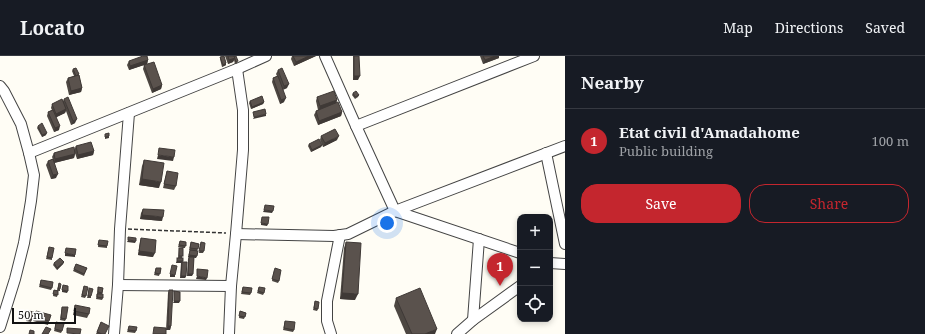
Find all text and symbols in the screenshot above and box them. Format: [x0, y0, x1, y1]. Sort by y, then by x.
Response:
text: Locato [20, 15, 85, 41]
text: Map [723, 18, 753, 37]
text: Directions [775, 18, 843, 37]
text: Saved [865, 18, 905, 37]
text: Nearby [581, 71, 644, 94]
text: Etat civil d'Amadahome [619, 122, 800, 142]
text: 1 [590, 132, 598, 150]
text: 100 m [872, 132, 909, 150]
text: Public building [619, 142, 713, 160]
button: Save [581, 184, 741, 223]
button: Share [749, 184, 909, 223]
your location [377, 213, 397, 233]
map controls [517, 214, 553, 322]
button: + [517, 214, 553, 250]
button: − [517, 250, 553, 286]
pin: 1 [487, 253, 513, 286]
button: locate [517, 286, 553, 322]
scale bar [12, 306, 76, 325]
text: 50 m [18, 307, 44, 322]

